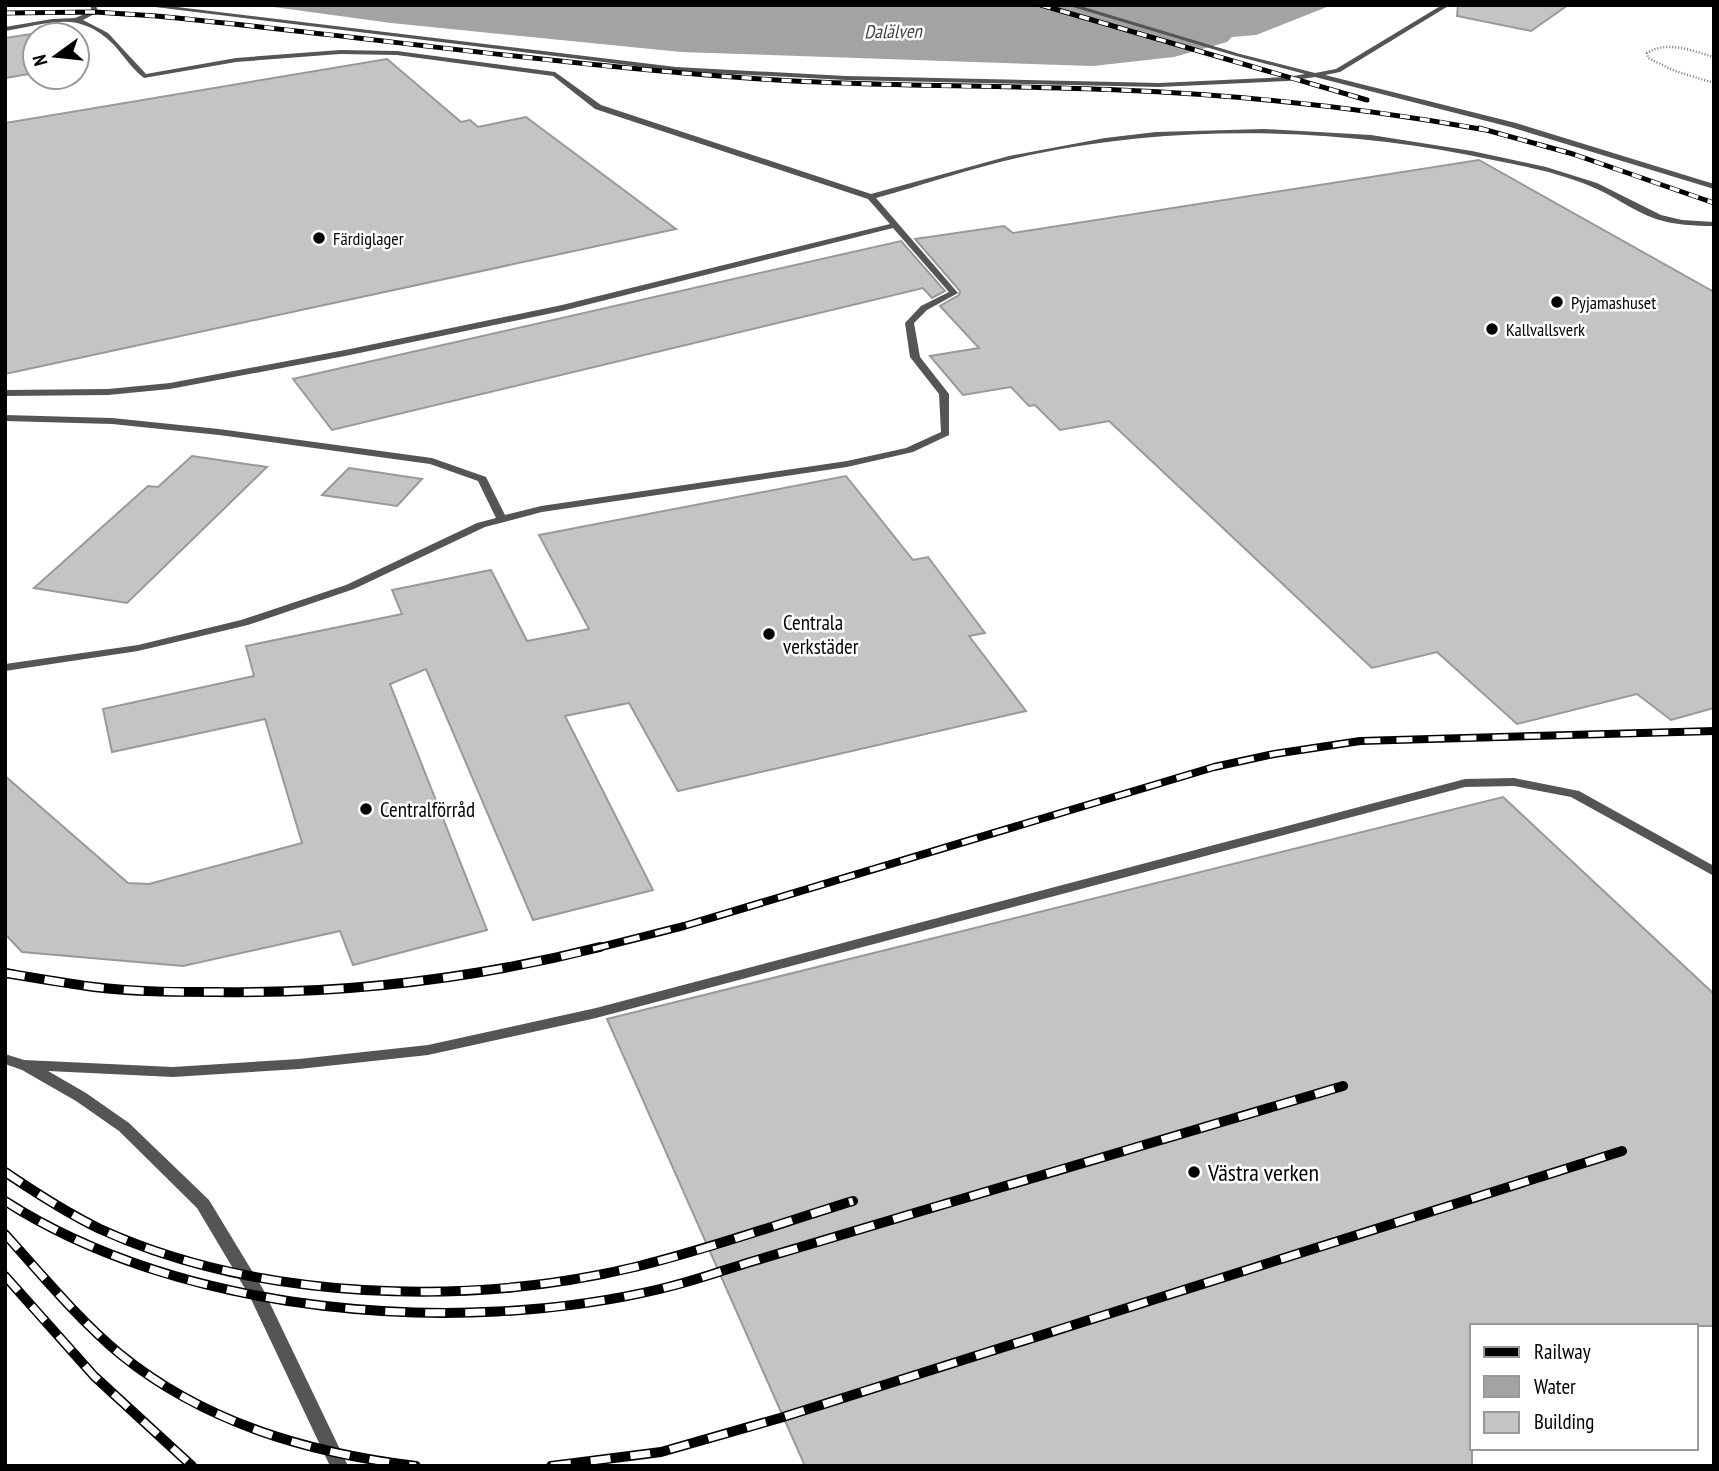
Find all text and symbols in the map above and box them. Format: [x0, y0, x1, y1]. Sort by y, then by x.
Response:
water label: Dalälven [864, 18, 924, 44]
north arrow [21, 21, 91, 91]
text: N [27, 52, 52, 68]
place label: Färdiglager [333, 227, 404, 250]
marker: Färdiglager [311, 230, 327, 246]
place label: Pyjamashuset [1571, 291, 1656, 314]
marker: Pyjamashuset [1549, 294, 1565, 310]
place label: Kallvallsverk [1506, 318, 1585, 341]
marker: Kallvallsverk [1484, 321, 1500, 337]
place label: Centrala verkstäder [783, 609, 859, 660]
marker: Centrala verkstäder [761, 626, 777, 642]
place label: Centralförråd [380, 796, 475, 823]
marker: Centralförråd [358, 801, 374, 817]
place label: Västra verken [1207, 1157, 1319, 1188]
marker: Västra verken [1186, 1164, 1202, 1180]
legend [1470, 1324, 1698, 1450]
text: Railway [1534, 1338, 1591, 1365]
text: Water [1534, 1373, 1576, 1400]
text: Building [1534, 1408, 1594, 1435]

